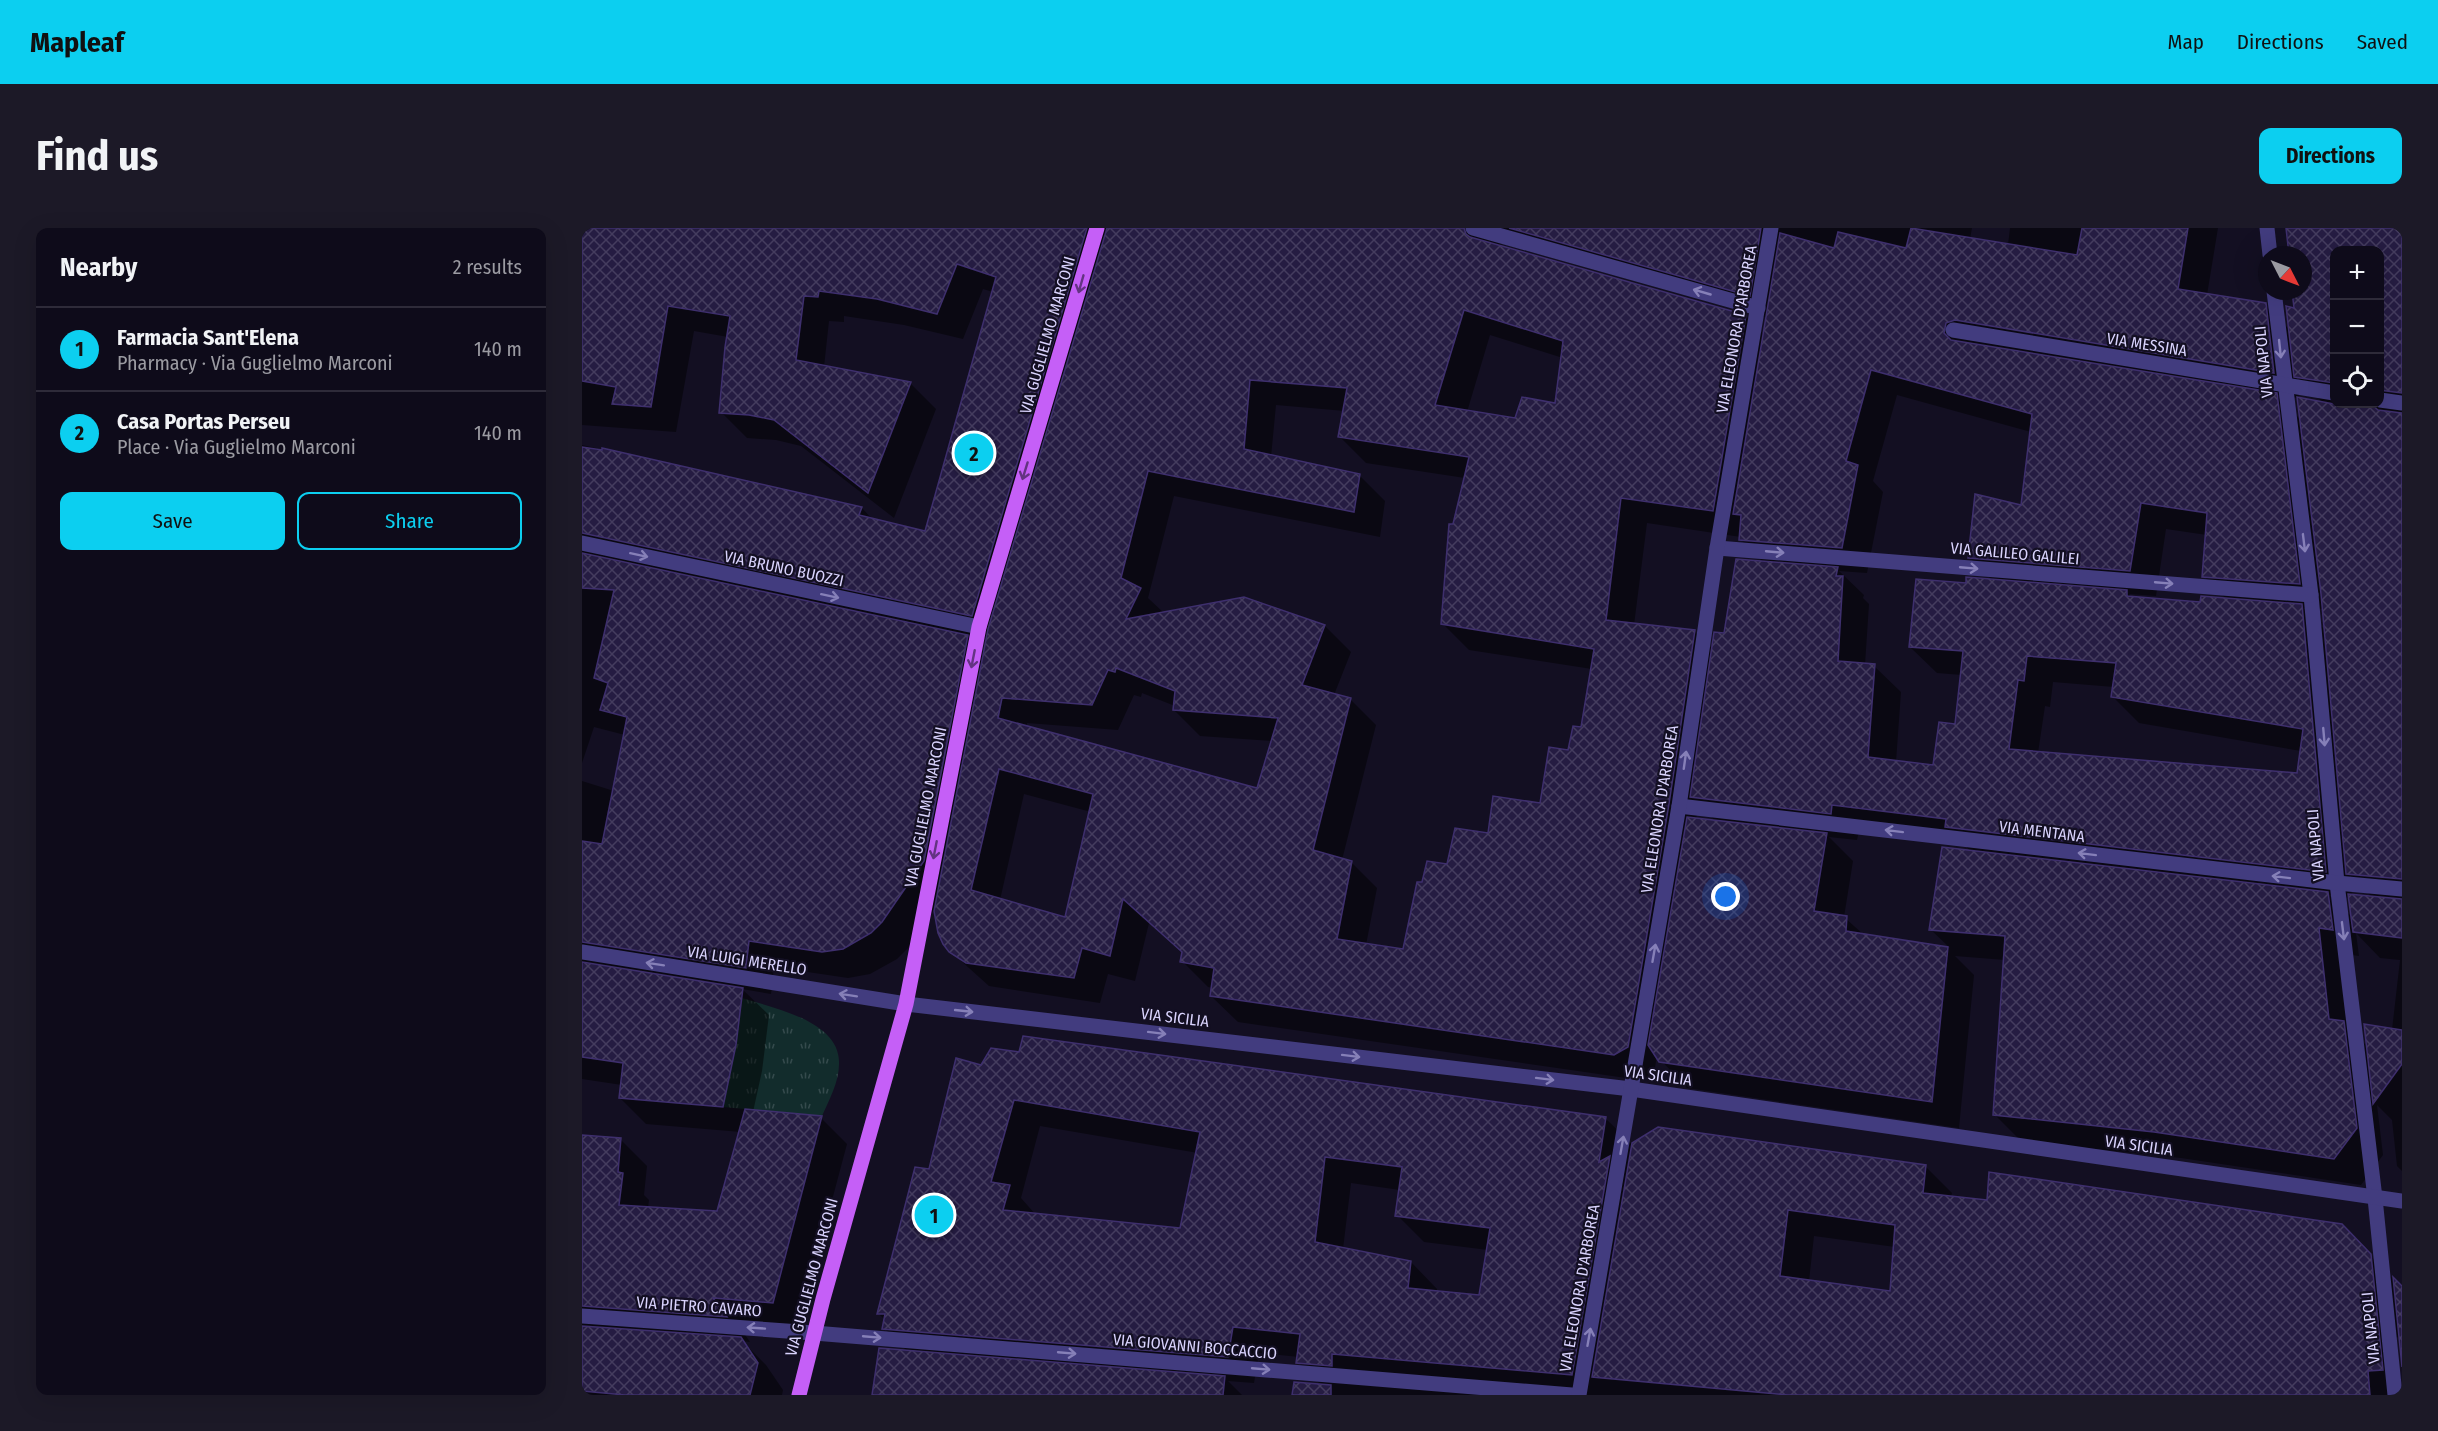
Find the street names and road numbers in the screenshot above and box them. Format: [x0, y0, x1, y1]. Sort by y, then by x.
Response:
street label: VIA ELEONORA D'ARBOREA [1712, 243, 1761, 414]
street label: VIA GUGLIELMO MARCONI [1016, 254, 1079, 416]
street label: VIA NAPOLI [2250, 325, 2277, 399]
street label: VIA MESSINA [2105, 329, 2189, 360]
street label: VIA GALILEO GALILEI [1950, 538, 2080, 569]
street label: VIA BRUNO BUOZZI [722, 547, 845, 590]
street label: VIA ELEONORA D'ARBOREA [1637, 723, 1682, 894]
street label: VIA GUGLIELMO MARCONI [901, 725, 950, 889]
street label: VIA NAPOLI [2303, 808, 2328, 882]
street label: VIA MENTANA [1998, 817, 2086, 846]
street label: VIA LUIGI MERELLO [686, 942, 808, 979]
street label: VIA SICILIA [1140, 1004, 1211, 1031]
street label: VIA SICILIA [1623, 1061, 1694, 1090]
street label: VIA SICILIA [2104, 1131, 2175, 1160]
street label: VIA GUGLIELMO MARCONI [781, 1196, 842, 1358]
street label: VIA ELEONORA D'ARBOREA [1555, 1202, 1604, 1373]
street label: VIA NAPOLI [2357, 1291, 2384, 1365]
street label: VIA PIETRO CAVARO [636, 1293, 762, 1320]
street label: VIA GIOVANNI BOCCACCIO [1112, 1330, 1278, 1363]

